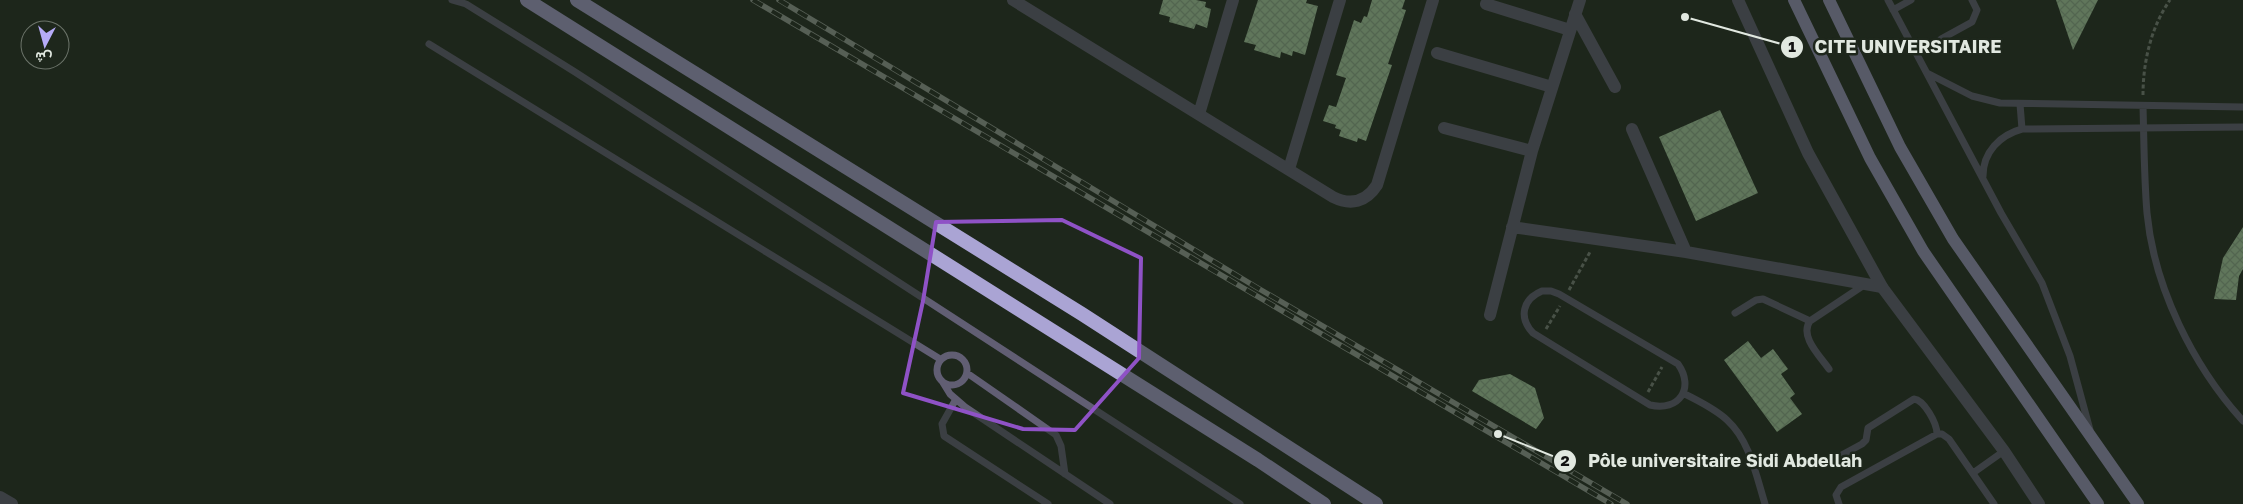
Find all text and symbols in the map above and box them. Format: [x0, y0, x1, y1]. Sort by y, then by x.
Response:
north arrow [20, 20, 70, 70]
callout: CITE UNIVERSITAIRE [1780, 30, 2011, 63]
text: CITE UNIVERSITAIRE [1815, 35, 2001, 57]
text: 1 [1788, 37, 1796, 55]
text: ش [34, 48, 53, 68]
callout: Pôle universitaire Sidi Abdellah [1553, 444, 1872, 477]
text: Pôle universitaire Sidi Abdellah [1588, 449, 1862, 471]
text: 2 [1560, 451, 1570, 469]

